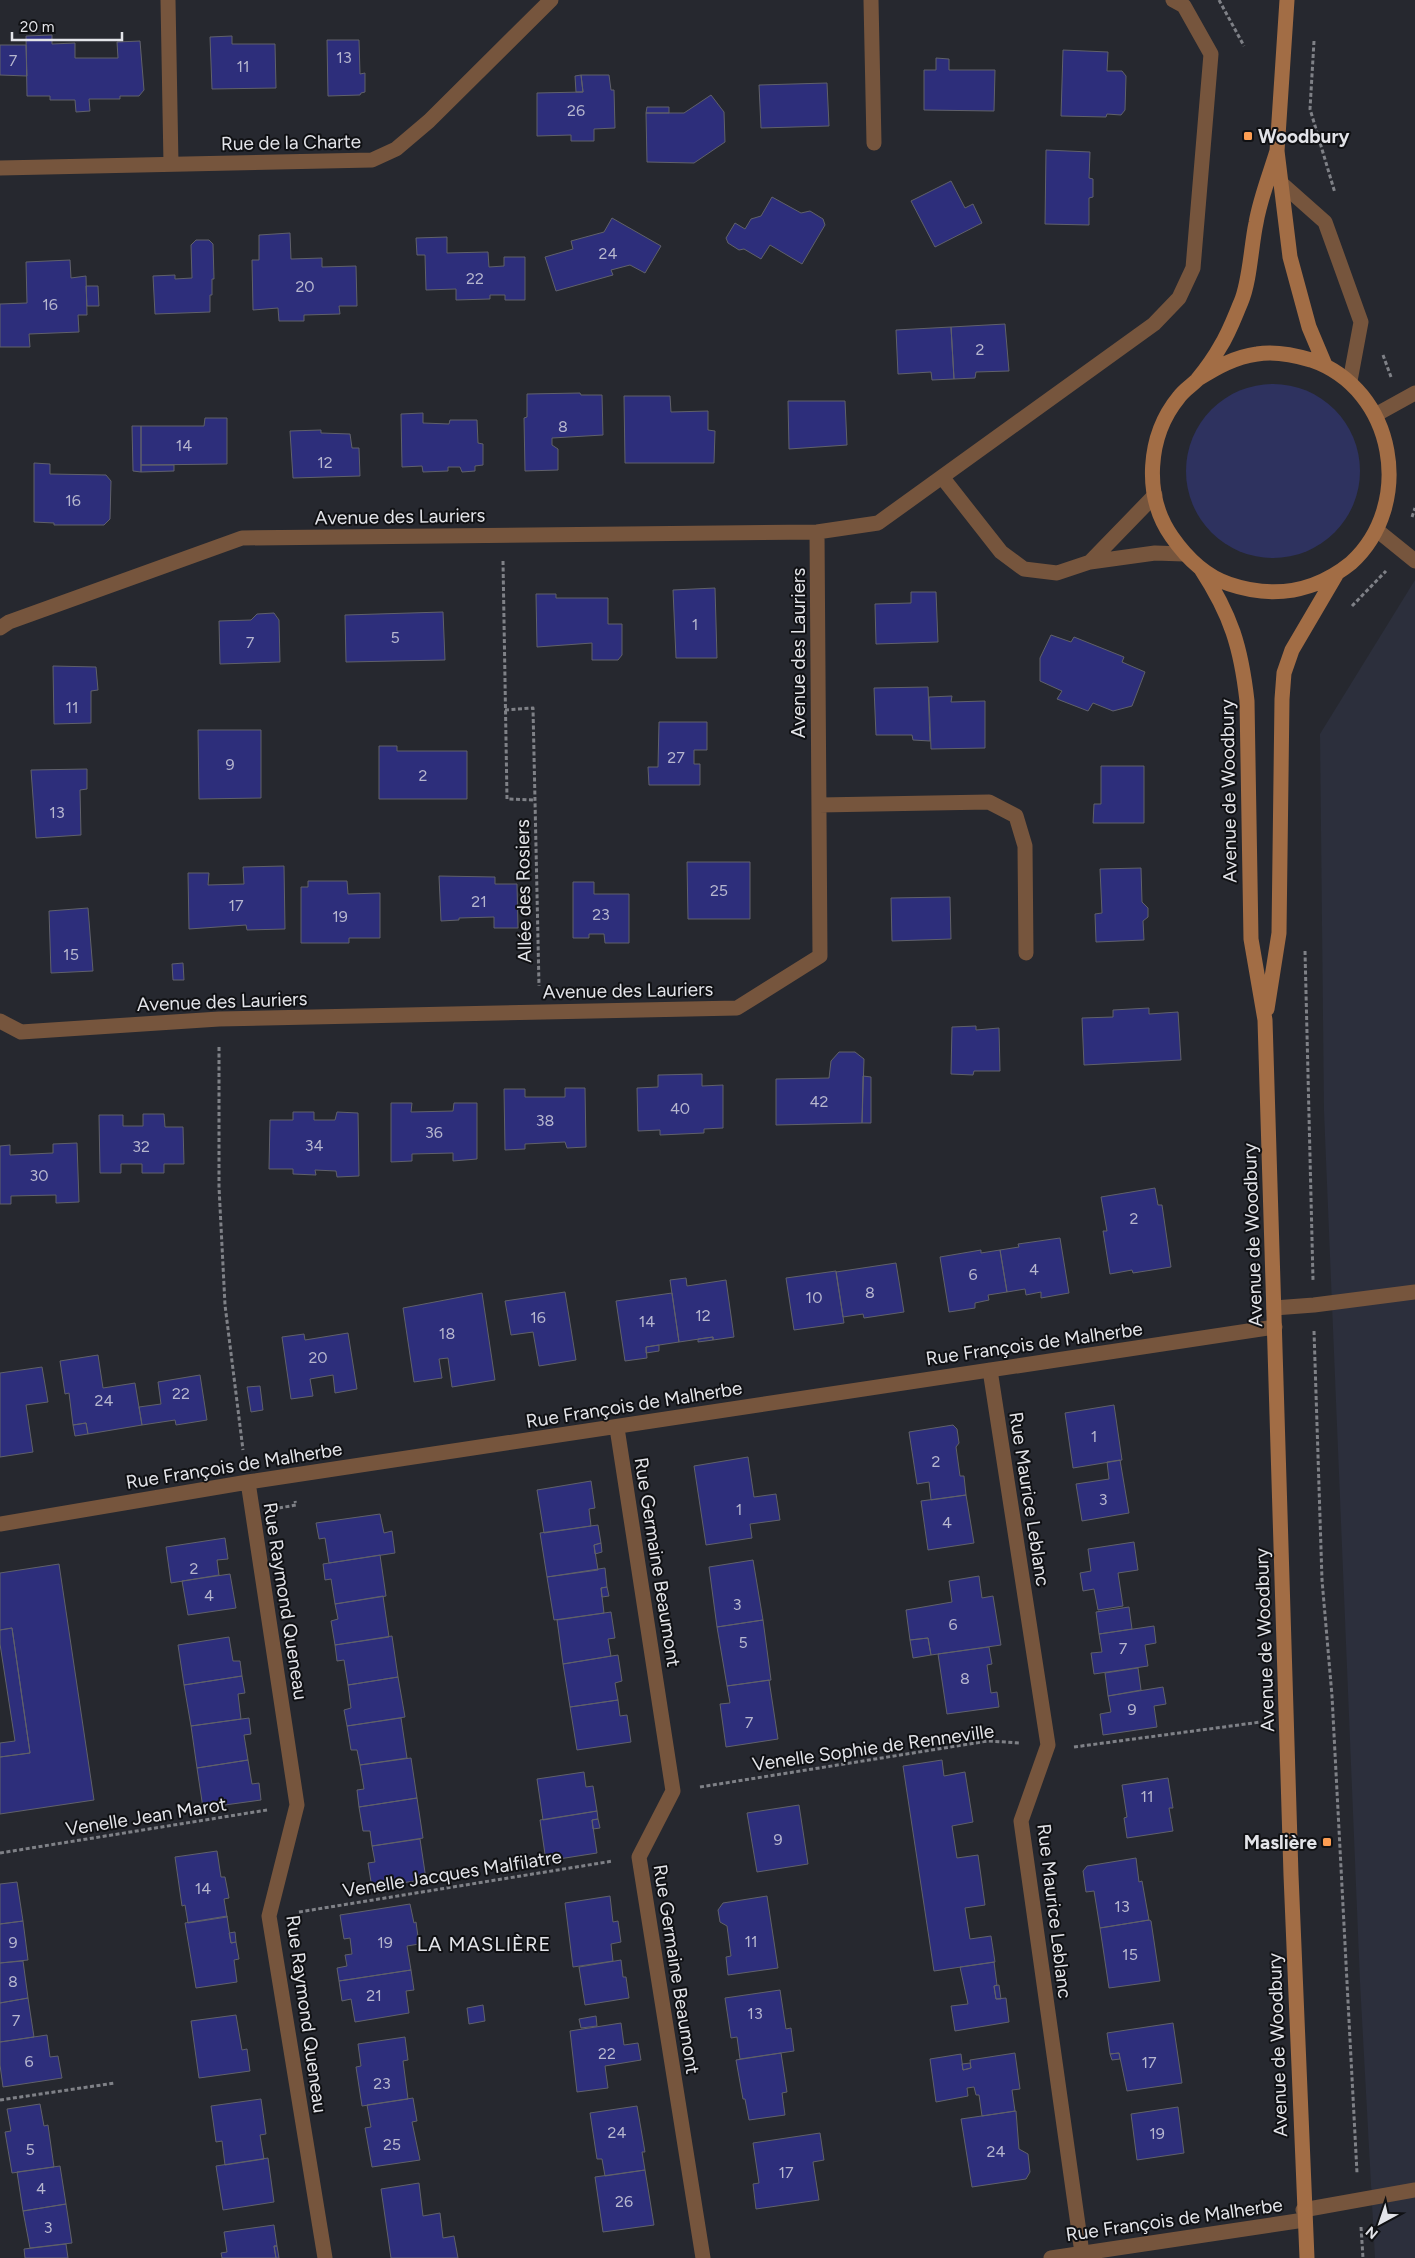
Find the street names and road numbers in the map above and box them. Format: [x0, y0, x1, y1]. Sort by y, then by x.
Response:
street label: Rue de la Charte [221, 130, 361, 155]
street label: Avenue des Lauriers [314, 504, 486, 529]
street label: Avenue des Lauriers [787, 568, 810, 738]
street label: Avenue de Woodbury [1215, 699, 1242, 883]
street label: Allée des Rosiers [511, 819, 536, 963]
street label: Avenue des Lauriers [542, 978, 714, 1003]
street label: Avenue des Lauriers [136, 987, 308, 1016]
street label: Avenue de Woodbury [1238, 1143, 1267, 1327]
street label: Rue François de Malherbe [924, 1317, 1144, 1370]
street label: Rue François de Malherbe [524, 1376, 744, 1433]
street label: Rue Maurice Leblanc [1004, 1410, 1055, 1588]
street label: Rue François de Malherbe [124, 1437, 344, 1494]
street label: Rue Germaine Beaumont [630, 1456, 685, 1669]
street label: Rue Raymond Queneau [259, 1501, 312, 1701]
street label: Avenue de Woodbury [1250, 1548, 1279, 1732]
street label: Venelle Sophie de Renneville [751, 1719, 995, 1776]
street label: Venelle Jean Marot [64, 1792, 228, 1841]
street label: Rue Maurice Leblanc [1032, 1822, 1077, 2000]
street label: Venelle Jacques Malfilatre [341, 1845, 563, 1902]
street label: Rue Germaine Beaumont [649, 1863, 704, 2076]
street label: Rue Raymond Queneau [281, 1914, 332, 2115]
street label: Avenue de Woodbury [1263, 1953, 1292, 2137]
street label: Rue François de Malherbe [1064, 2193, 1284, 2246]

